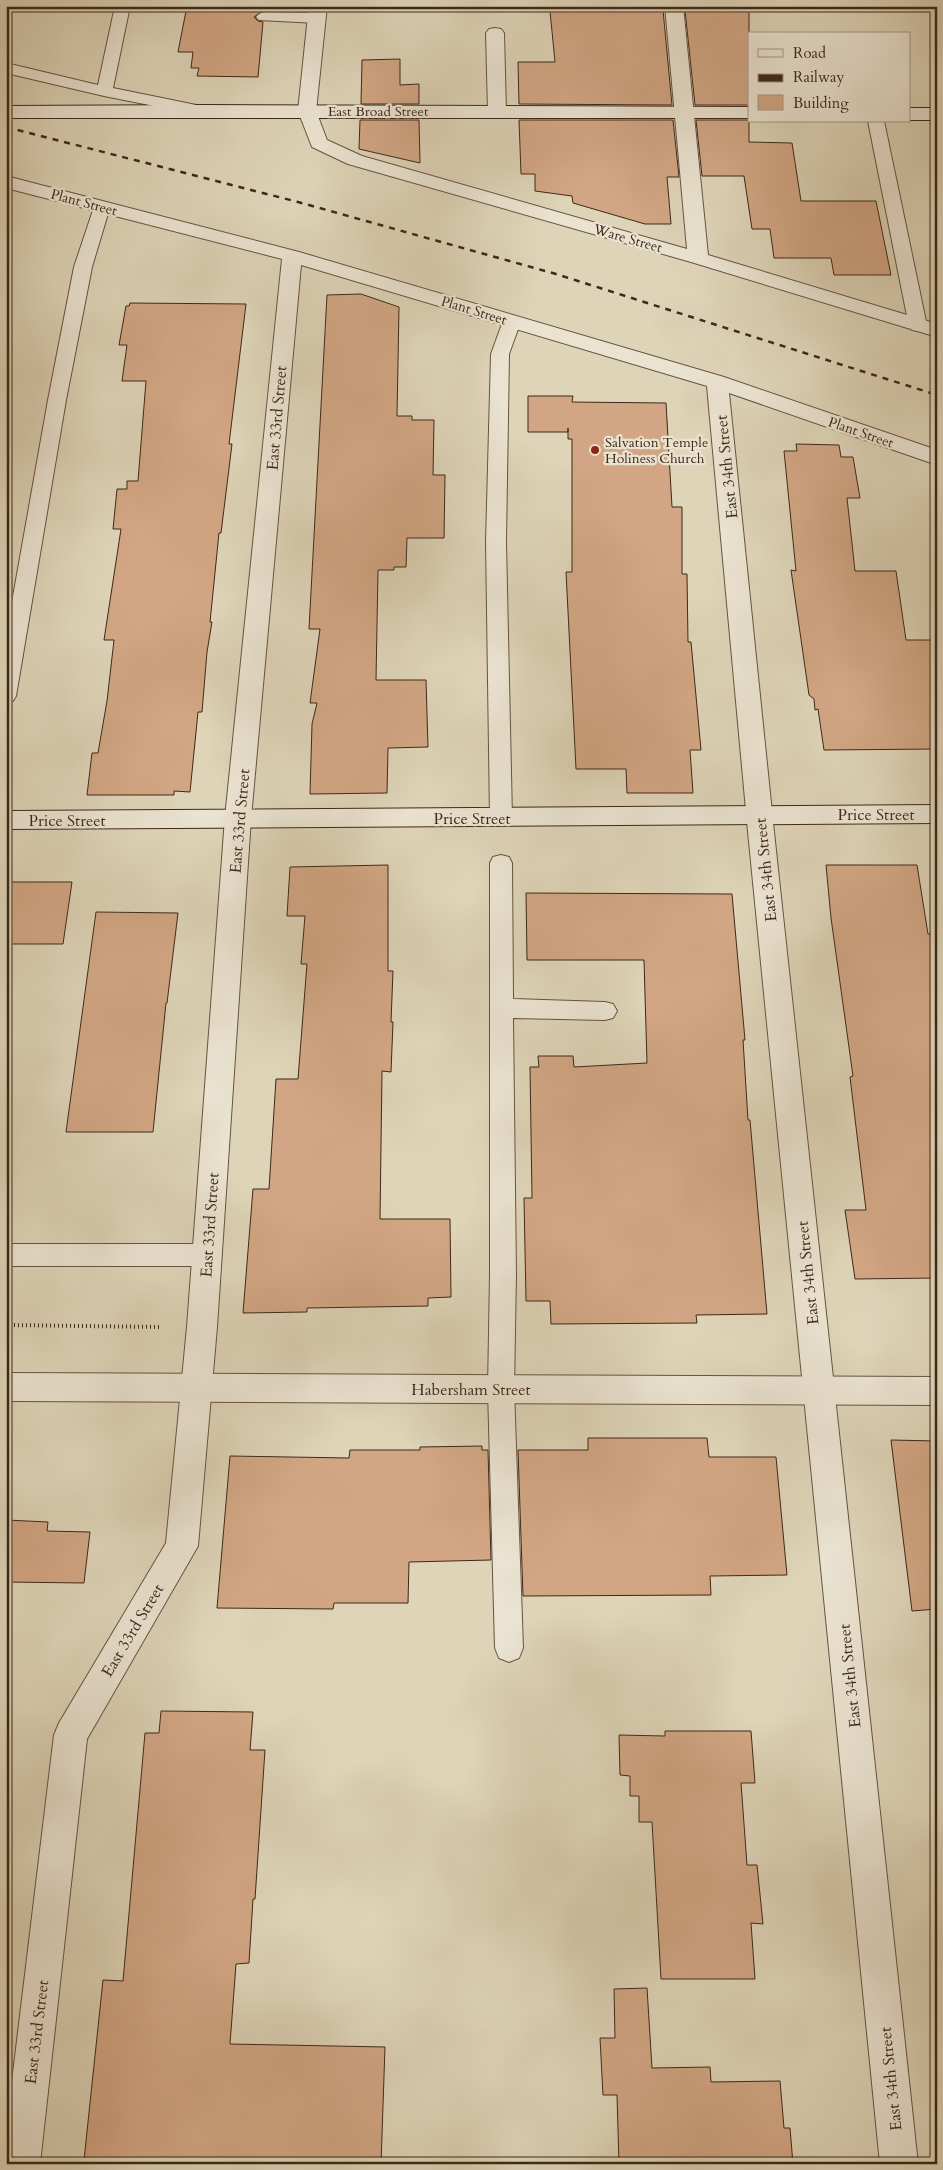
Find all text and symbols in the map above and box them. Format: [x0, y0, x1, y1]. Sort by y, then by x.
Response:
legend [748, 32, 910, 122]
text: Road [793, 43, 826, 63]
text: Railway [793, 67, 844, 87]
text: Building [793, 93, 849, 113]
street label: East Broad Street [328, 102, 429, 121]
street label: Plant Street [49, 185, 120, 221]
street label: Ware Street [590, 219, 665, 257]
street label: Plant Street [439, 291, 510, 330]
street label: East 33rd Street [261, 365, 293, 471]
street label: Plant Street [826, 412, 896, 453]
street label: East 34th Street [711, 414, 743, 520]
place label: Salvation Temple Holiness Church [605, 433, 708, 468]
marker: Salvation Temple Holiness Church [589, 444, 601, 456]
street label: East 33rd Street [224, 768, 256, 874]
street label: Price Street [837, 804, 915, 826]
street label: Price Street [433, 808, 511, 830]
street label: Price Street [28, 810, 106, 832]
street label: East 34th Street [750, 817, 782, 923]
street label: East 33rd Street [195, 1172, 225, 1278]
street label: East 34th Street [792, 1220, 824, 1326]
street label: Habersham Street [411, 1379, 531, 1401]
street label: East 33rd Street [96, 1580, 169, 1681]
street label: East 34th Street [834, 1623, 866, 1729]
street label: East 33rd Street [20, 1979, 54, 2086]
street label: East 34th Street [875, 2026, 907, 2132]

